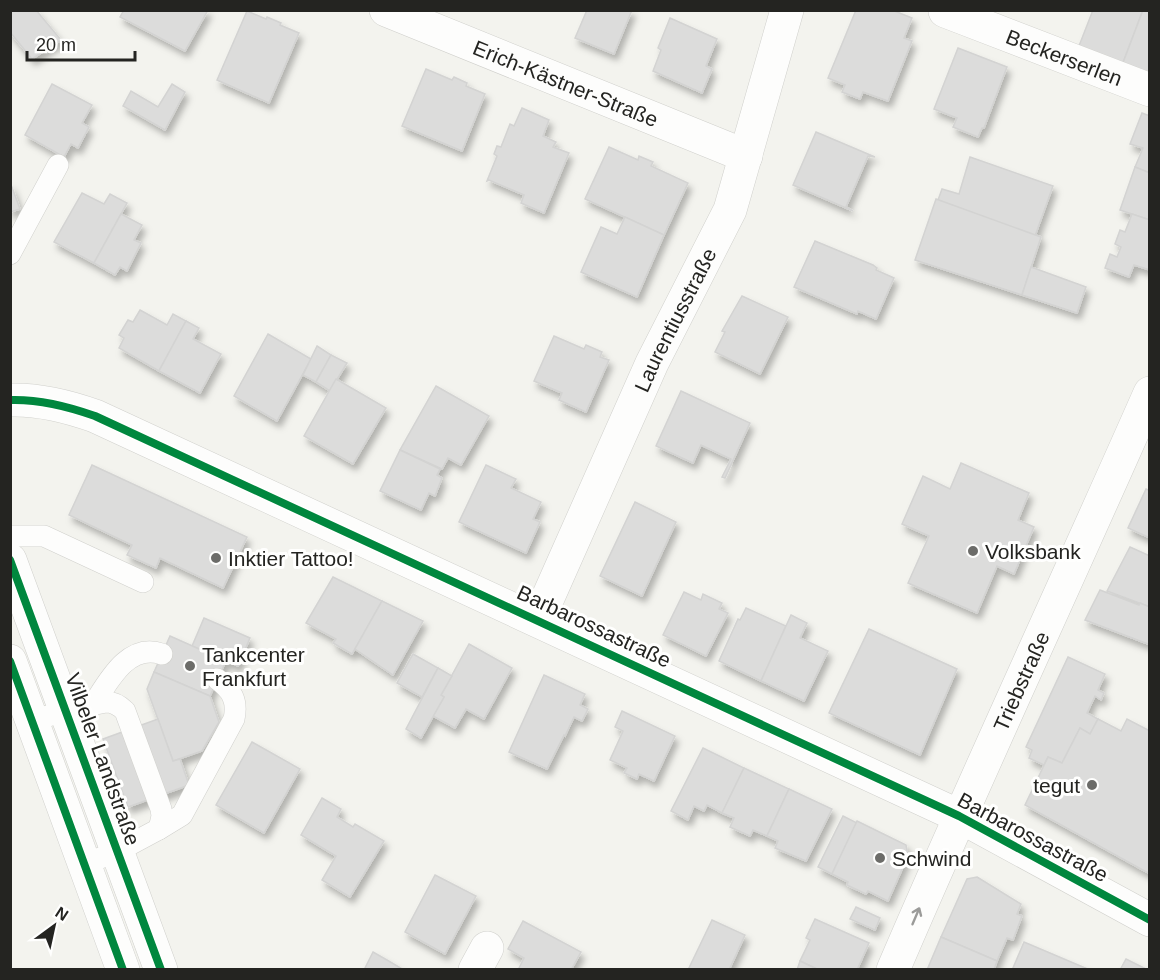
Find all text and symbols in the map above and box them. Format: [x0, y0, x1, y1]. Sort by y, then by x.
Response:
scale bar [27, 24, 135, 62]
street label: Beckerserlen [1003, 24, 1126, 90]
text: 20 m [36, 35, 76, 55]
street label: Erich-Kästner-Straße [470, 35, 662, 131]
street label: Laurentiusstraße [629, 244, 720, 395]
place label: Volksbank [985, 540, 1081, 563]
marker: Volksbank [966, 544, 980, 558]
place label: Inktier Tattoo! [228, 547, 354, 570]
marker: Inktier Tattoo! [209, 551, 223, 565]
street label: Barbarossastraße [514, 580, 674, 672]
street label: Triebstraße [988, 628, 1053, 734]
place label: Tankcenter Frankfurt [202, 643, 305, 690]
marker: Tankcenter Frankfurt [183, 659, 197, 673]
street label: Vilbeler Landstraße [61, 670, 145, 848]
place label: tegut [1033, 774, 1080, 797]
marker: tegut [1085, 778, 1099, 792]
street label: Barbarossastraße [954, 788, 1112, 886]
place label: Schwind [892, 847, 971, 870]
marker: Schwind [873, 851, 887, 865]
north arrow [24, 896, 84, 956]
text: N [52, 904, 71, 924]
one-way arrow [911, 907, 923, 925]

